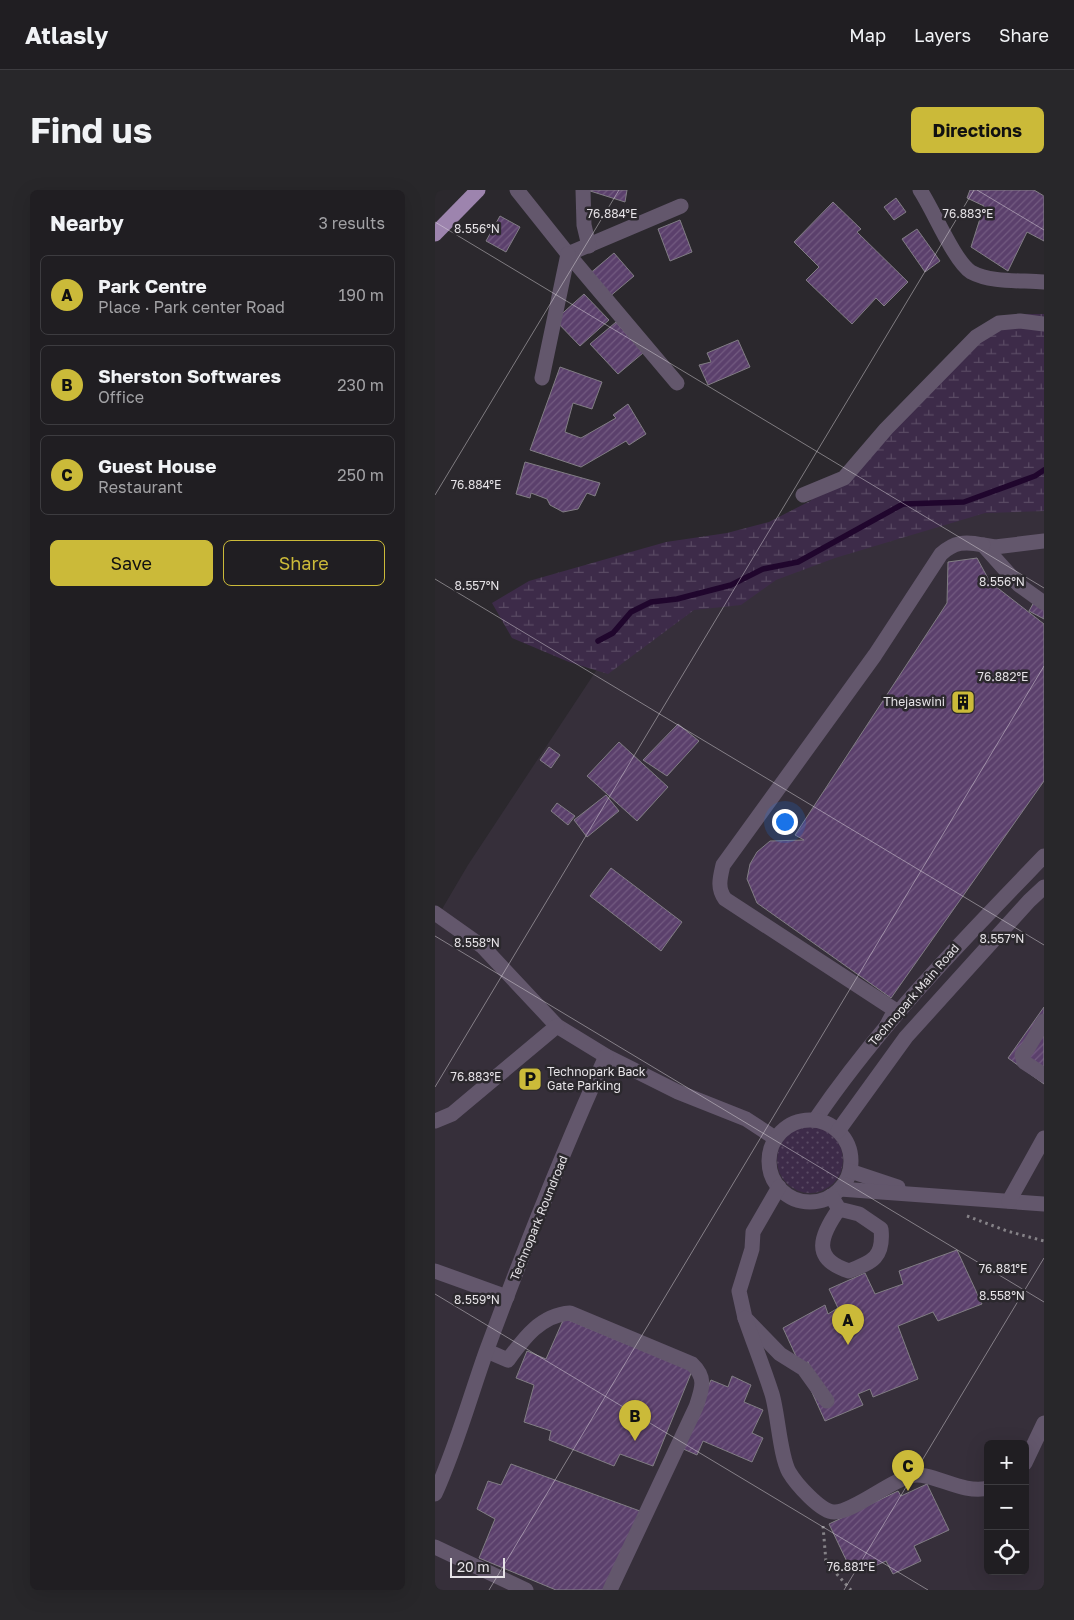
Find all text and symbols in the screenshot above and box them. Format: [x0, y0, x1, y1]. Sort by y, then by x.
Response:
text: Atlasly [25, 20, 108, 49]
text: Map [849, 24, 886, 46]
text: Layers [914, 24, 971, 46]
text: Share [999, 24, 1049, 46]
button: Directions [911, 107, 1044, 153]
text: Find us [30, 109, 152, 151]
text: 76.884°E [587, 206, 637, 221]
text: 76.883°E [943, 206, 993, 221]
text: Nearby [50, 210, 124, 236]
text: 3 results [318, 213, 385, 233]
text: 8.556°N [454, 221, 500, 236]
text: Park Centre [98, 274, 207, 297]
text: A [61, 285, 73, 305]
text: 190 m [338, 285, 384, 305]
text: Place · Park center Road [98, 297, 285, 317]
text: Sherston Softwares [98, 364, 281, 387]
text: B [61, 375, 73, 395]
text: 230 m [337, 375, 384, 395]
text: Office [98, 387, 144, 407]
text: Guest House [98, 454, 216, 477]
text: C [61, 465, 73, 485]
text: 250 m [337, 465, 384, 485]
text: Restaurant [98, 477, 183, 497]
text: 76.884°E [451, 477, 501, 492]
button: Save [50, 540, 213, 586]
button: Share [223, 540, 385, 586]
text: 8.556°N [979, 574, 1025, 589]
text: 8.557°N [454, 578, 500, 593]
text: 76.882°E [978, 669, 1028, 684]
building icon: Thejaswini [950, 689, 976, 715]
place label: Thejaswini [883, 694, 945, 709]
your location [772, 809, 798, 835]
text: 8.557°N [979, 931, 1025, 946]
text: 8.558°N [454, 935, 500, 950]
street label: Technopark Main Road [865, 940, 962, 1049]
place label: Technopark Back Gate Parking [547, 1064, 646, 1093]
parking icon: Technopark Back Gate Parking [517, 1066, 543, 1092]
text: 76.883°E [451, 1069, 501, 1084]
street label: Technopark Roundroad [507, 1153, 571, 1283]
text: 76.881°E [979, 1261, 1027, 1276]
text: 8.558°N [979, 1288, 1025, 1303]
text: 8.559°N [454, 1292, 500, 1307]
pin: A [832, 1304, 864, 1345]
pin: B [619, 1400, 651, 1441]
map controls [984, 1440, 1029, 1575]
button: + [984, 1440, 1029, 1485]
pin: C [892, 1450, 924, 1491]
button: − [984, 1485, 1029, 1530]
button: locate [984, 1530, 1029, 1575]
scale bar [450, 1555, 505, 1578]
text: 20 m [457, 1558, 490, 1575]
text: 76.881°E [827, 1559, 875, 1574]

